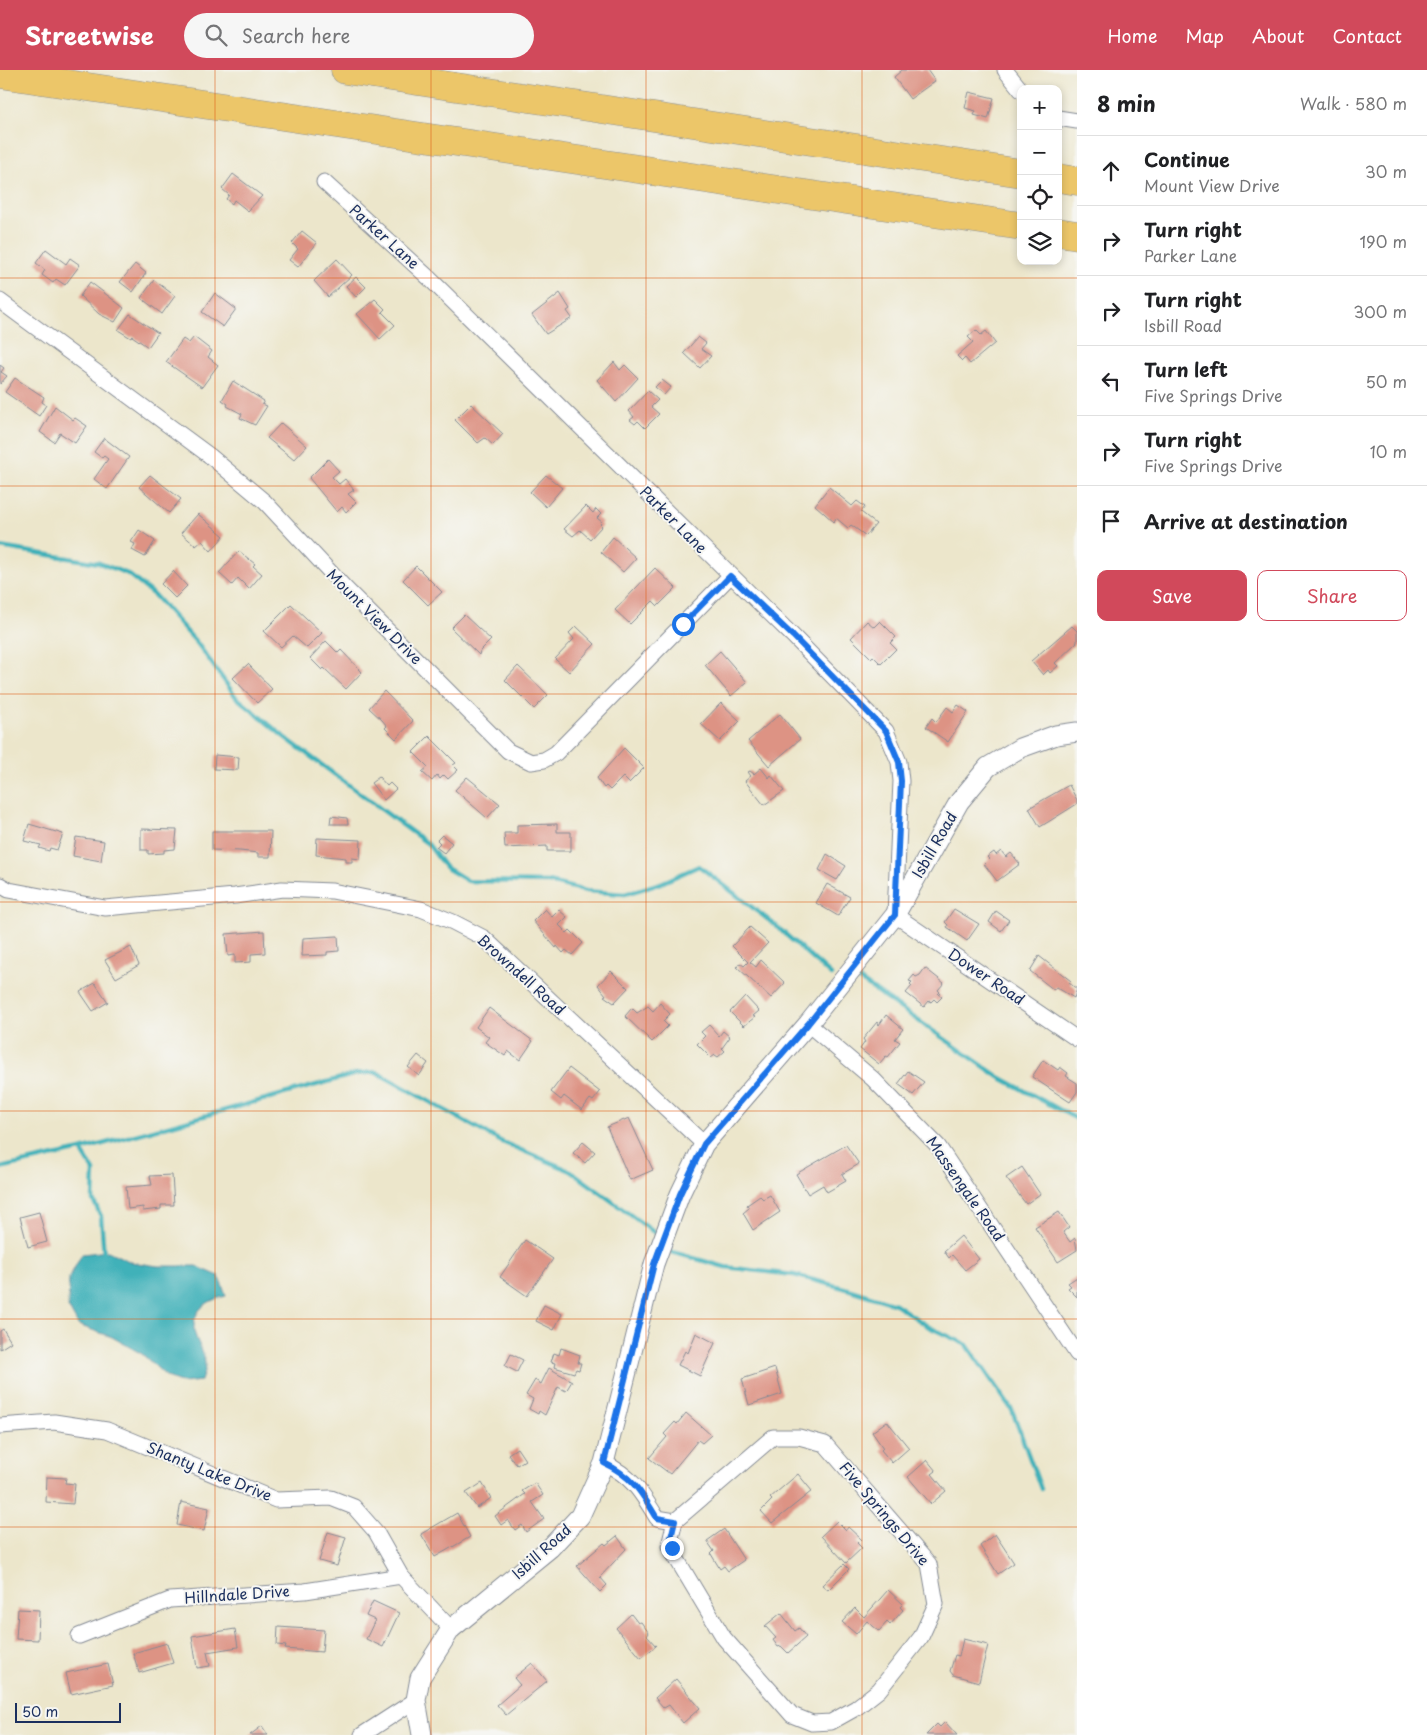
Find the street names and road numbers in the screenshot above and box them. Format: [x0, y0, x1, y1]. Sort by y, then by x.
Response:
street label: Parker Lane [345, 198, 425, 274]
street label: Parker Lane [635, 480, 713, 558]
street label: Mount View Drive [322, 563, 428, 669]
street label: Isbill Road [905, 807, 962, 882]
street label: Browndell Road [473, 928, 571, 1020]
street label: Dower Road [944, 942, 1030, 1010]
street label: Massengale Road [921, 1131, 1011, 1245]
street label: Shanty Lake Drive [143, 1435, 276, 1506]
street label: Five Springs Drive [835, 1456, 936, 1570]
street label: Isbill Road [506, 1518, 576, 1584]
street label: Hillndale Drive [184, 1578, 290, 1609]

